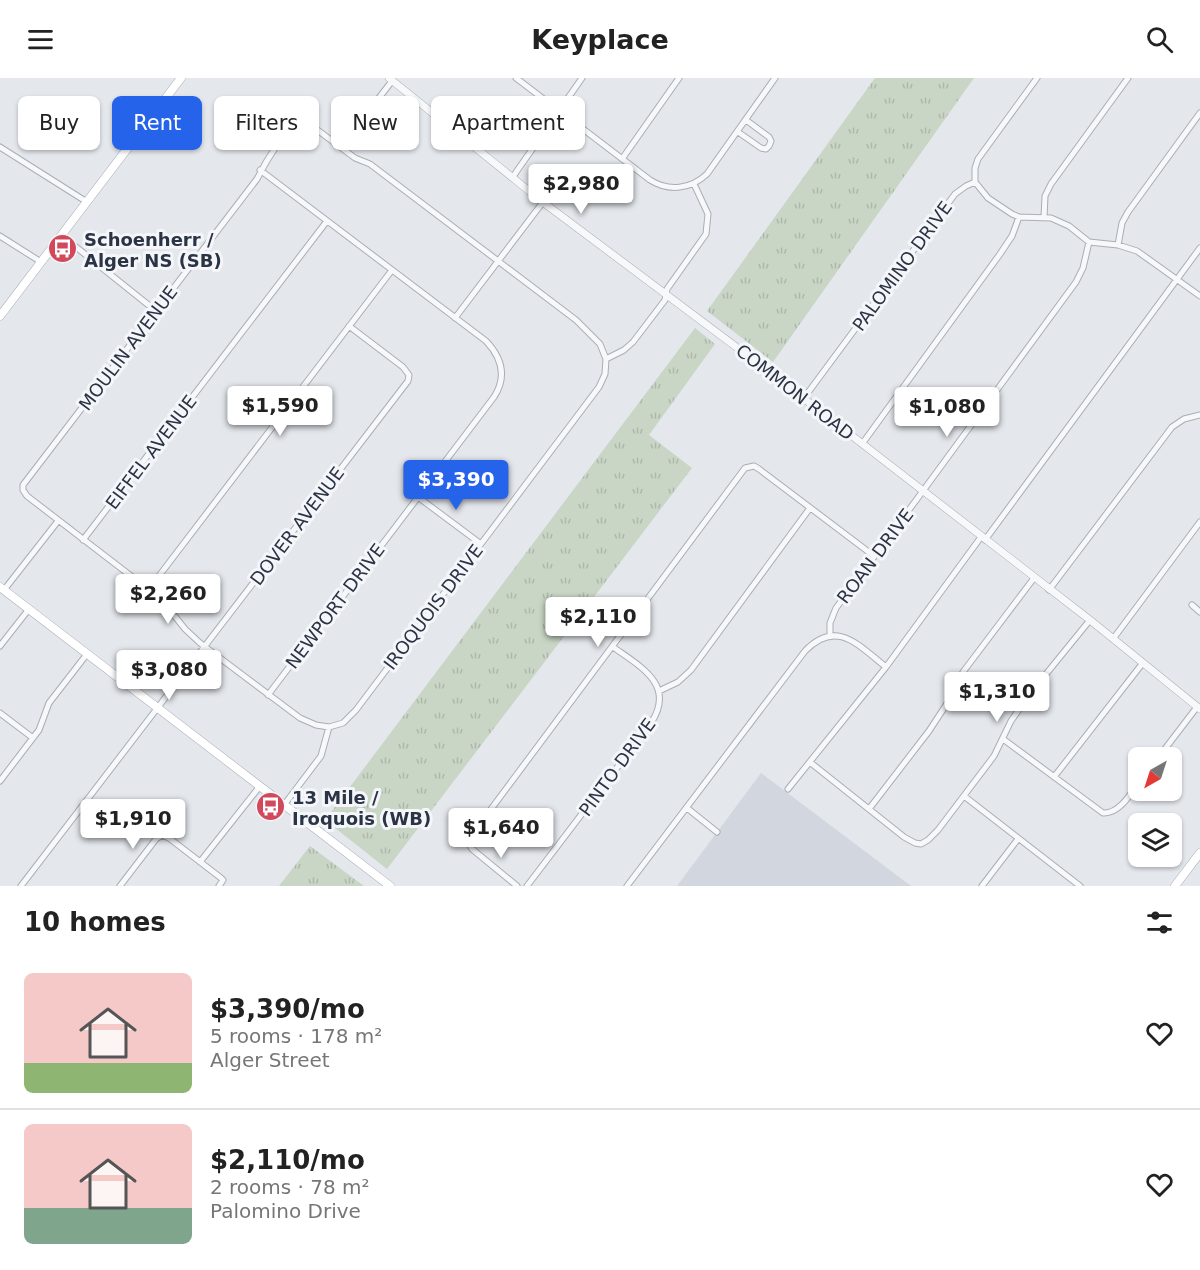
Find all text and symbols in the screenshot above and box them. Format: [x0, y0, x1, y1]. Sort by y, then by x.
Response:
icon: menu [24, 23, 57, 56]
icon: search [1143, 23, 1176, 56]
text: Keyplace [531, 24, 669, 55]
chip: Buy [18, 96, 100, 150]
chip: Rent [112, 96, 202, 150]
chip: Filters [214, 96, 319, 150]
chip: New [331, 96, 419, 150]
chip: Apartment [431, 96, 585, 150]
pin: $2,980 [532, 164, 630, 215]
text: $2,980 [542, 171, 620, 195]
street label: PALOMINO DRIVE [848, 197, 956, 335]
place label: Schoenherr / Alger NS (SB) [84, 229, 222, 271]
bus stop icon: Schoenherr / Alger NS (SB) [47, 233, 79, 265]
street label: MOULIN AVENUE [74, 282, 182, 414]
street label: COMMON ROAD [732, 339, 858, 445]
pin: $1,590 [231, 386, 329, 437]
pin: $1,080 [898, 387, 996, 438]
street label: EIFFEL AVENUE [101, 391, 201, 513]
text: $1,590 [241, 393, 319, 417]
text: $1,080 [908, 394, 986, 418]
pin: $3,390 [407, 460, 505, 511]
street label: DOVER AVENUE [246, 463, 348, 589]
text: $3,390 [417, 467, 495, 491]
street label: ROAN DRIVE [833, 504, 917, 608]
street label: NEWPORT DRIVE [281, 539, 389, 673]
street label: IROQUOIS DRIVE [379, 540, 487, 674]
pin: $2,260 [119, 574, 217, 625]
text: $2,260 [129, 581, 207, 605]
pin: $2,110 [549, 597, 647, 648]
text: $2,110 [559, 604, 637, 628]
pin: $3,080 [120, 650, 218, 701]
text: $3,080 [130, 657, 208, 681]
pin: $1,310 [948, 672, 1046, 723]
text: $1,310 [958, 679, 1036, 703]
street label: PINTO DRIVE [574, 714, 660, 820]
north arrow [1128, 747, 1182, 801]
map controls [1128, 747, 1182, 867]
place label: 13 Mile / Iroquois (WB) [292, 787, 431, 829]
bus stop icon: 13 Mile / Iroquois (WB) [255, 791, 287, 823]
pin: $1,910 [84, 799, 182, 850]
text: $1,910 [94, 806, 172, 830]
pin: $1,640 [452, 808, 550, 859]
button: layers [1128, 813, 1182, 867]
text: $1,640 [462, 815, 540, 839]
icon: filters [1143, 906, 1176, 939]
text: 10 homes [24, 907, 166, 937]
text: $3,390/mo [210, 994, 365, 1024]
icon: home [72, 997, 144, 1069]
icon: heart [1143, 1017, 1176, 1050]
text: 5 rooms · 178 m² [210, 1024, 382, 1048]
text: Alger Street [210, 1048, 330, 1072]
text: $2,110/mo [210, 1145, 365, 1175]
icon: home [72, 1148, 144, 1220]
icon: heart [1143, 1168, 1176, 1201]
text: 2 rooms · 78 m² [210, 1175, 370, 1199]
text: Palomino Drive [210, 1199, 361, 1223]

